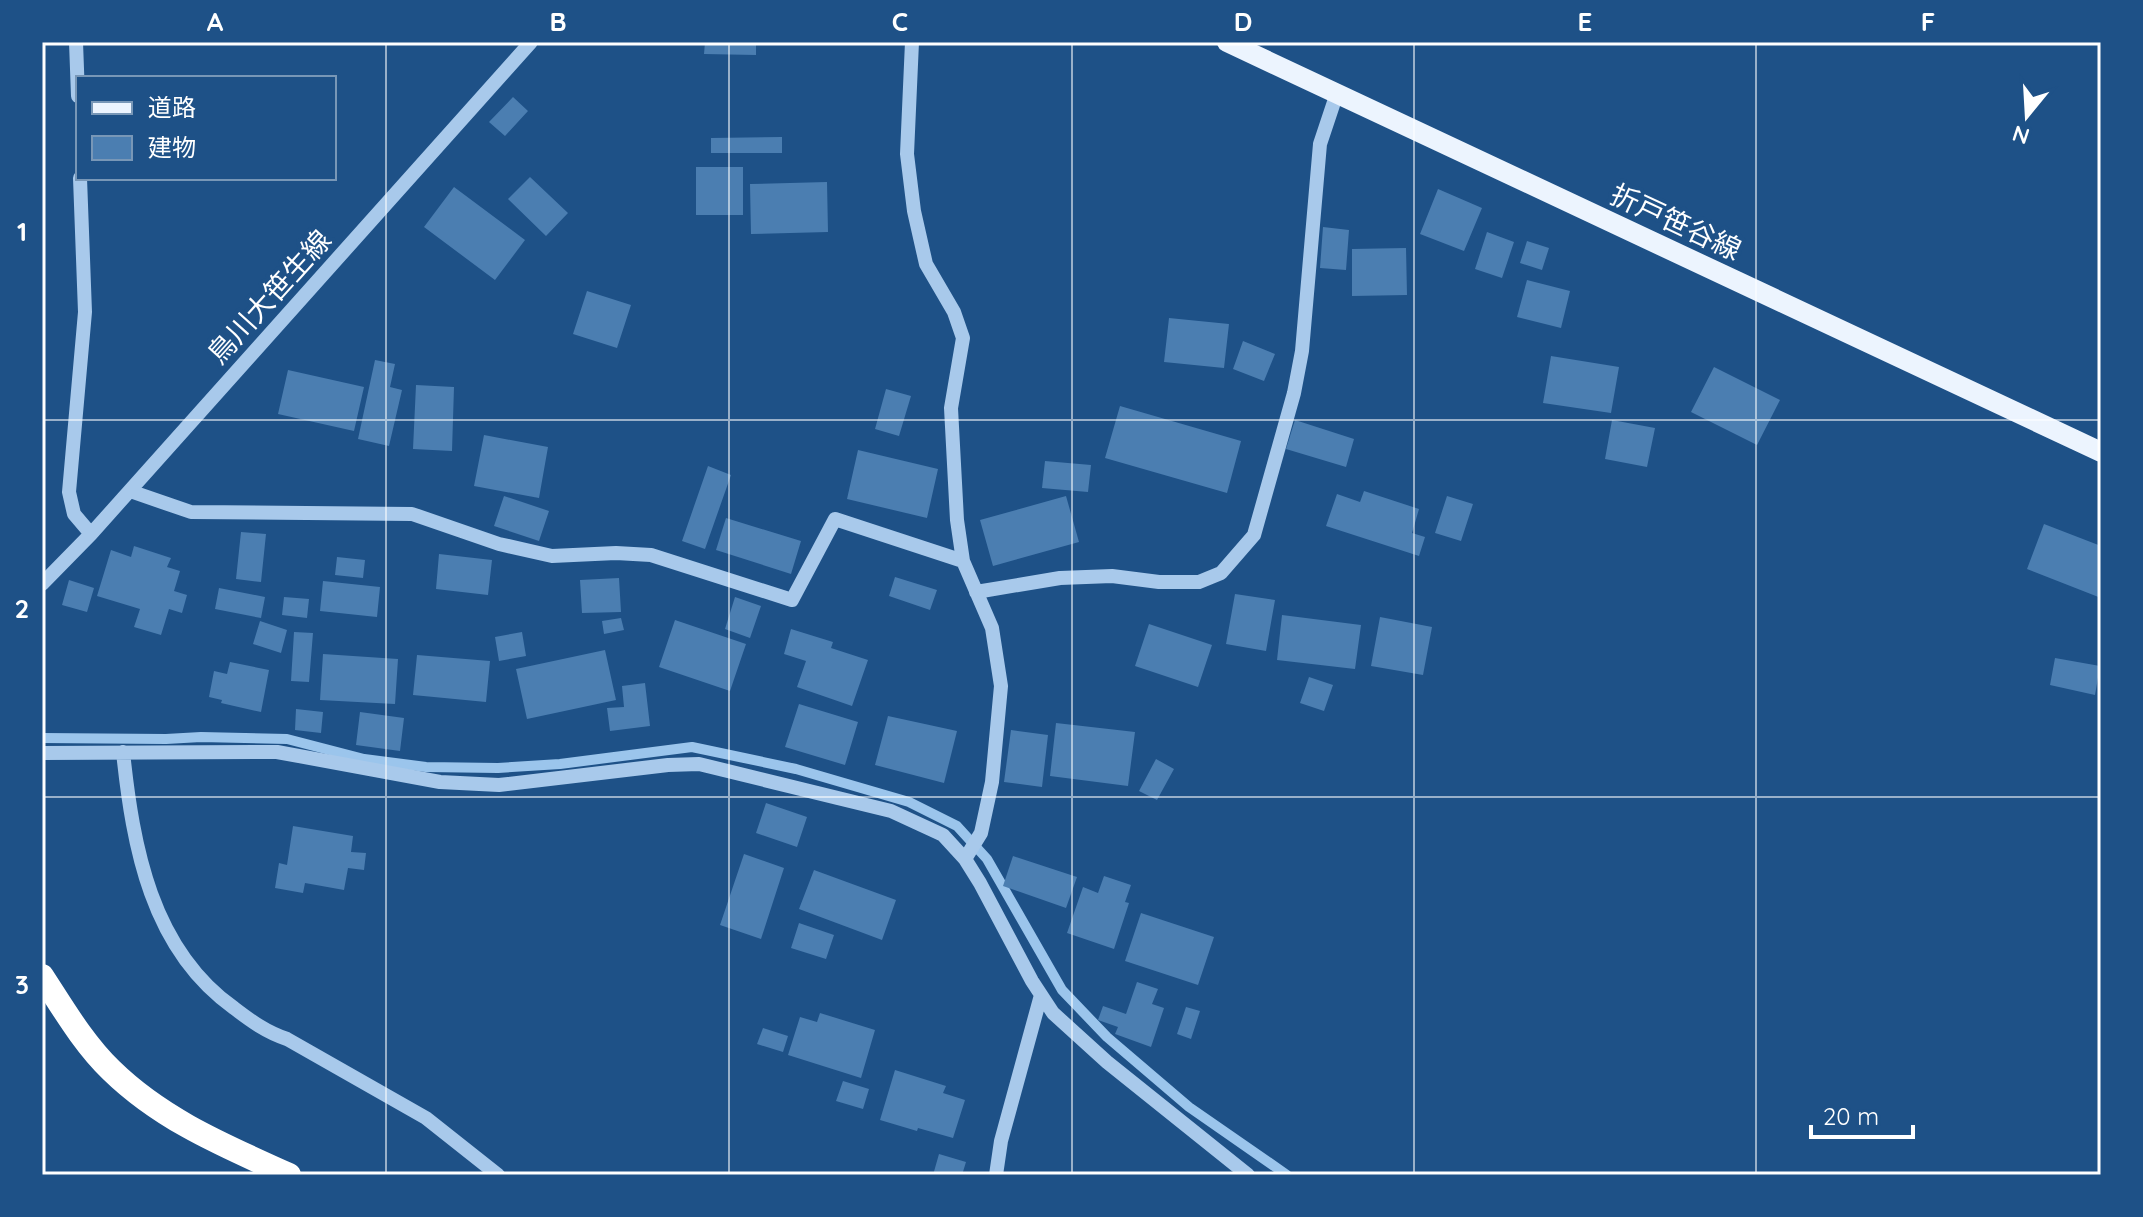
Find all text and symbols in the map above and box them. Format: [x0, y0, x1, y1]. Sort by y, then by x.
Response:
text: A [207, 5, 224, 38]
text: B [549, 5, 567, 38]
text: C [892, 5, 908, 38]
text: D [1234, 5, 1252, 38]
text: E [1578, 5, 1592, 38]
text: F [1921, 5, 1935, 38]
legend [76, 76, 336, 180]
north arrow [1987, 76, 2067, 156]
text: 道路 [148, 92, 196, 122]
text: N [2009, 119, 2033, 151]
text: 建物 [148, 132, 196, 162]
street label: 折戸笹谷線 [1605, 176, 1747, 267]
text: 1 [17, 215, 27, 248]
street label: 鳥川大笹生線 [199, 223, 338, 371]
text: 2 [15, 592, 29, 625]
text: 3 [15, 968, 29, 1001]
scale bar [1811, 1089, 1913, 1139]
text: 20 m [1823, 1101, 1879, 1131]

